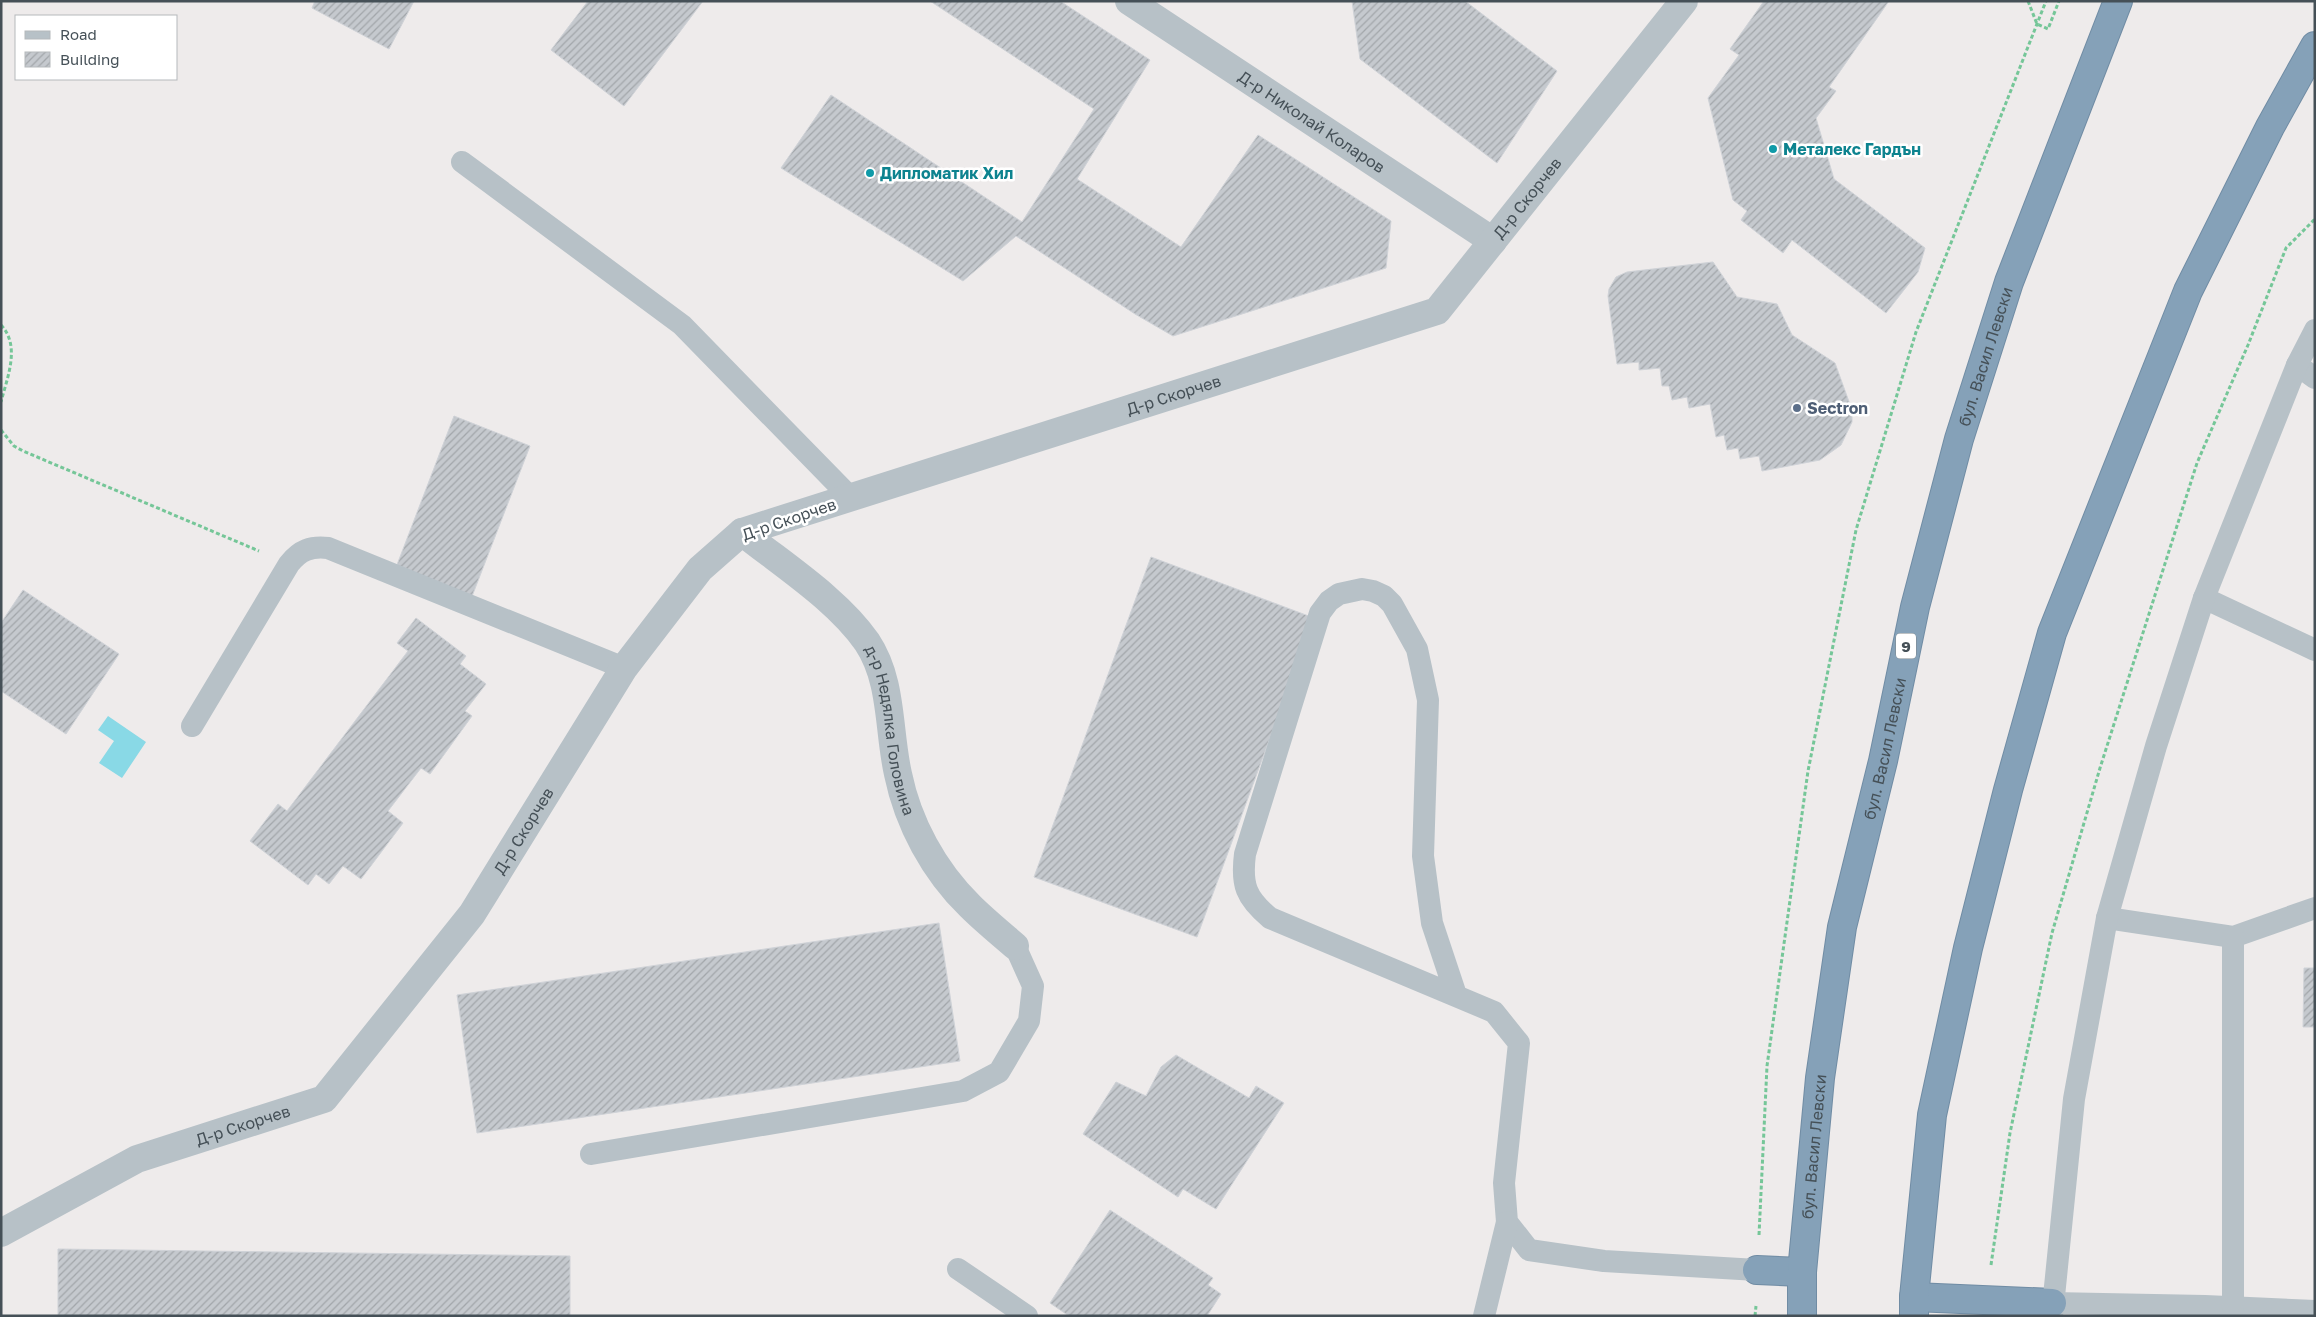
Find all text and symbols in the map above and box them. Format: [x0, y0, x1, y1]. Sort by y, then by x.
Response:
legend [15, 15, 178, 80]
text: Road [60, 25, 97, 43]
text: Building [60, 50, 120, 68]
street label: Д-р Николай Коларов [1235, 66, 1389, 177]
place label: Металекс Гардън [1783, 139, 1921, 159]
marker: Металекс Гардън [1767, 143, 1779, 155]
street label: Д-р Скорчев [1489, 153, 1566, 242]
place label: Дипломатик Хил [880, 163, 1013, 183]
marker: Дипломатик Хил [864, 167, 876, 179]
street label: бул. Васил Левски [1954, 284, 2017, 429]
street label: Д-р Скорчев [1124, 370, 1223, 419]
place label: Sectron [1807, 398, 1868, 418]
marker: Sectron [1791, 402, 1803, 414]
street label: Д-р Скорчев [739, 494, 839, 544]
road number: 9 [1896, 634, 1916, 658]
street label: д-р Недялка Головина [861, 641, 919, 818]
street label: бул. Васил Левски [1859, 676, 1910, 822]
street label: Д-р Скорчев [489, 784, 558, 878]
street label: бул. Васил Левски [1797, 1073, 1830, 1220]
street label: Д-р Скорчев [193, 1101, 293, 1150]

